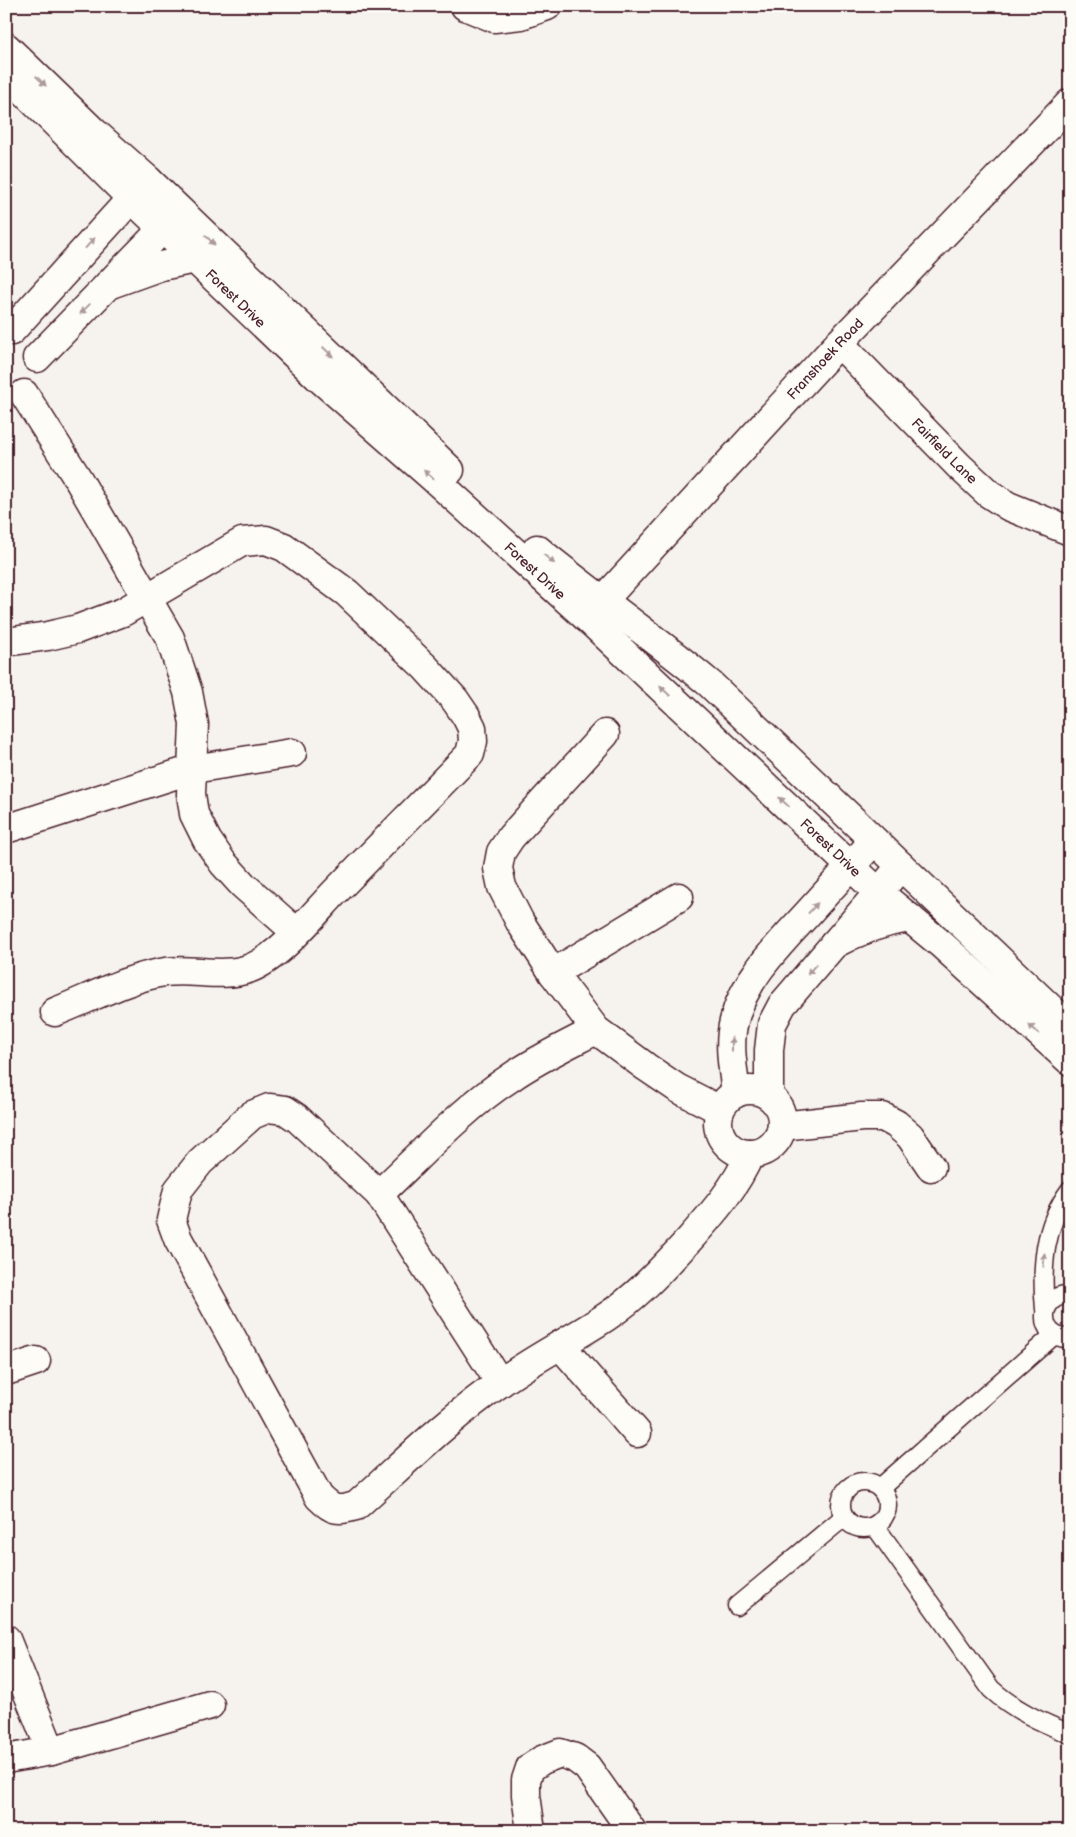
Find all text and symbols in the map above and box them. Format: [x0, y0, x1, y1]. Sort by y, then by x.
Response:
one-way arrow [35, 75, 47, 87]
one-way arrow [204, 234, 216, 246]
one-way arrow [85, 236, 96, 249]
street label: Forest Drive [202, 266, 269, 331]
one-way arrow [79, 303, 91, 315]
street label: Franshoek Road [784, 315, 867, 403]
one-way arrow [322, 346, 334, 358]
street label: Fairfield Lane [908, 415, 981, 488]
one-way arrow [424, 469, 436, 481]
street label: Forest Drive [501, 539, 569, 603]
one-way arrow [542, 553, 555, 564]
one-way arrow [659, 685, 671, 697]
one-way arrow [778, 796, 790, 808]
street label: Forest Drive [797, 815, 864, 881]
one-way arrow [807, 902, 818, 915]
one-way arrow [807, 963, 818, 975]
one-way arrow [1028, 1023, 1040, 1035]
one-way arrow [728, 1036, 736, 1052]
one-way arrow [1041, 1252, 1049, 1268]

